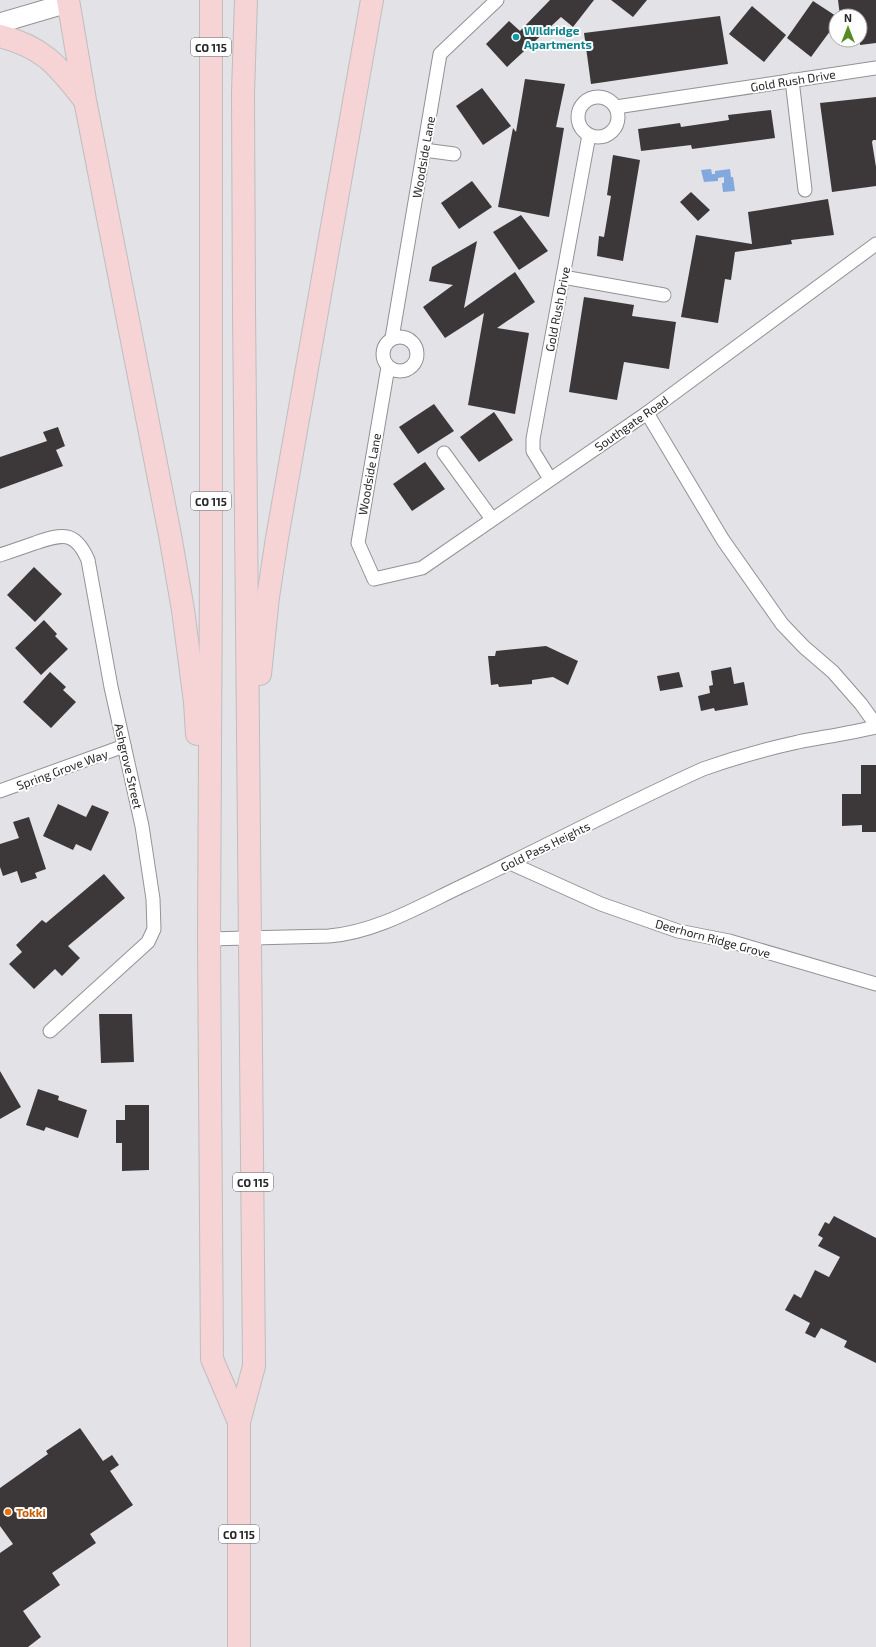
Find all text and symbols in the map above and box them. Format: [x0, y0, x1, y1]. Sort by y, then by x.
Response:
north arrow [828, 8, 868, 48]
text: N [844, 11, 852, 24]
place label: Wildridge Apartments [524, 23, 592, 51]
marker: Wildridge Apartments [511, 32, 521, 42]
road number: CO 115 [191, 38, 231, 56]
street label: Gold Rush Drive [749, 66, 837, 94]
street label: Woodside Lane [409, 115, 437, 199]
street label: Gold Rush Drive [542, 265, 572, 353]
street label: Southgate Road [592, 392, 670, 454]
street label: Woodside Lane [355, 432, 383, 516]
road number: CO 115 [191, 492, 231, 510]
street label: Ashgrove Street [112, 722, 146, 811]
street label: Spring Grove Way [14, 746, 110, 792]
street label: Gold Pass Heights [498, 818, 592, 874]
street label: Deerhorn Ridge Grove [654, 916, 772, 960]
road number: CO 115 [233, 1173, 273, 1191]
place label: Tokki [16, 1505, 46, 1519]
marker: Tokki [3, 1507, 13, 1517]
road number: CO 115 [219, 1525, 259, 1543]

